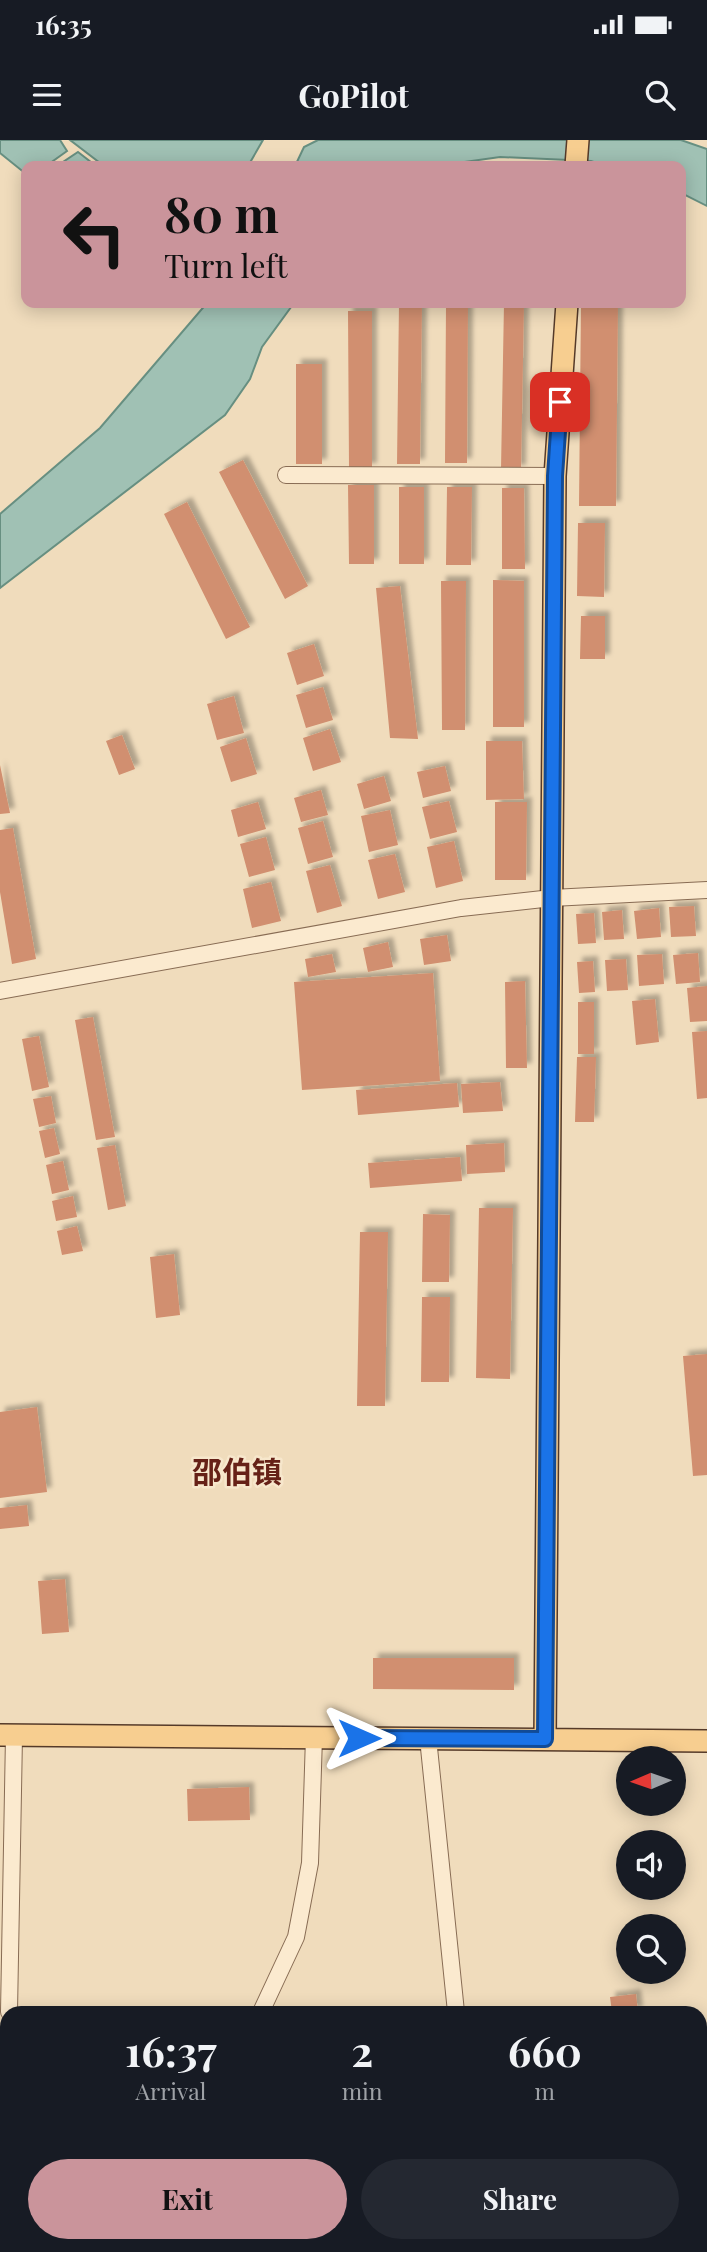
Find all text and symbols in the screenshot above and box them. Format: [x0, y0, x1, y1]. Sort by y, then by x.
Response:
text: 16:35 [35, 7, 92, 42]
text: GoPilot [298, 73, 409, 116]
icon: menu [28, 76, 66, 114]
icon: search [641, 76, 679, 114]
text: 80 m [164, 180, 279, 245]
icon: left [49, 189, 140, 280]
text: Turn left [164, 243, 288, 286]
pin [530, 372, 590, 432]
icon: arrive [541, 383, 579, 421]
district label: 邵伯镇 [192, 1451, 282, 1491]
position arrow [322, 1701, 396, 1775]
north arrow [616, 1746, 686, 1816]
map controls [616, 1746, 686, 1984]
button: sound [616, 1830, 686, 1900]
button: search [616, 1914, 686, 1984]
text: 16:37 [125, 2022, 217, 2078]
text: 2 [351, 2022, 373, 2078]
text: 660 [508, 2022, 582, 2078]
text: Arrival [135, 2075, 206, 2106]
text: min [342, 2075, 383, 2106]
text: m [535, 2075, 555, 2106]
button: Exit [28, 2159, 347, 2239]
button: Share [361, 2159, 679, 2239]

